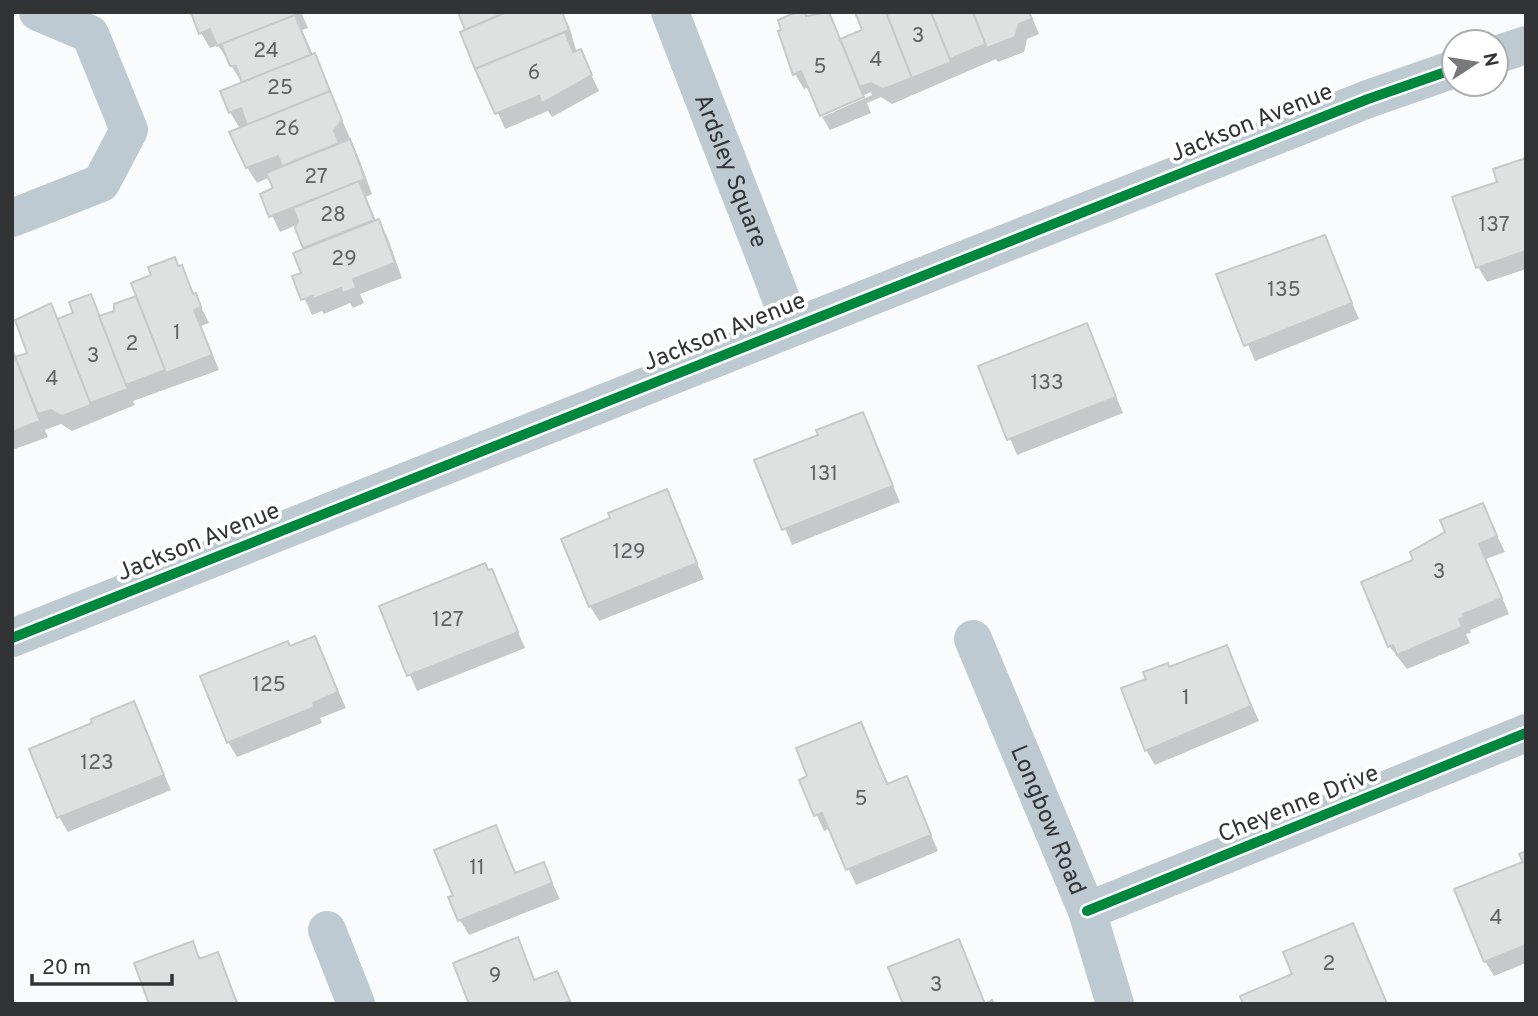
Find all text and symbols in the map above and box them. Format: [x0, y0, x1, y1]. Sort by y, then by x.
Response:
house number: 3 [912, 23, 924, 50]
north arrow [1440, 28, 1510, 98]
house number: 24 [253, 38, 279, 65]
house number: 4 [869, 47, 883, 74]
text: N [1477, 51, 1503, 69]
house number: 5 [813, 54, 827, 81]
house number: 6 [528, 60, 540, 87]
house number: 25 [267, 75, 293, 102]
street label: Jackson Avenue [1166, 78, 1338, 170]
street label: Ardsley Square [686, 90, 773, 253]
house number: 26 [274, 116, 300, 143]
house number: 27 [304, 164, 328, 191]
house number: 28 [320, 202, 346, 229]
house number: 137 [1478, 212, 1510, 239]
house number: 29 [331, 246, 357, 273]
house number: 135 [1267, 277, 1301, 304]
street label: Jackson Avenue [639, 287, 811, 379]
house number: 1 [173, 320, 181, 347]
house number: 2 [126, 331, 138, 358]
house number: 3 [87, 343, 99, 370]
house number: 4 [45, 366, 59, 393]
house number: 133 [1030, 370, 1064, 397]
house number: 131 [810, 461, 838, 488]
street label: Jackson Avenue [113, 497, 285, 589]
house number: 129 [612, 539, 646, 566]
house number: 3 [1433, 559, 1445, 586]
house number: 127 [432, 607, 464, 634]
house number: 125 [252, 672, 286, 699]
house number: 1 [1182, 685, 1190, 712]
street label: Longbow Road [1002, 741, 1092, 900]
house number: 123 [80, 750, 114, 777]
street label: Cheyenne Drive [1214, 759, 1383, 851]
house number: 5 [854, 786, 868, 813]
house number: 11 [469, 855, 485, 882]
house number: 4 [1489, 905, 1503, 932]
scale bar [32, 942, 172, 986]
house number: 2 [1323, 951, 1335, 978]
text: 20 m [42, 955, 91, 982]
house number: 9 [489, 963, 501, 990]
house number: 3 [930, 972, 942, 999]

